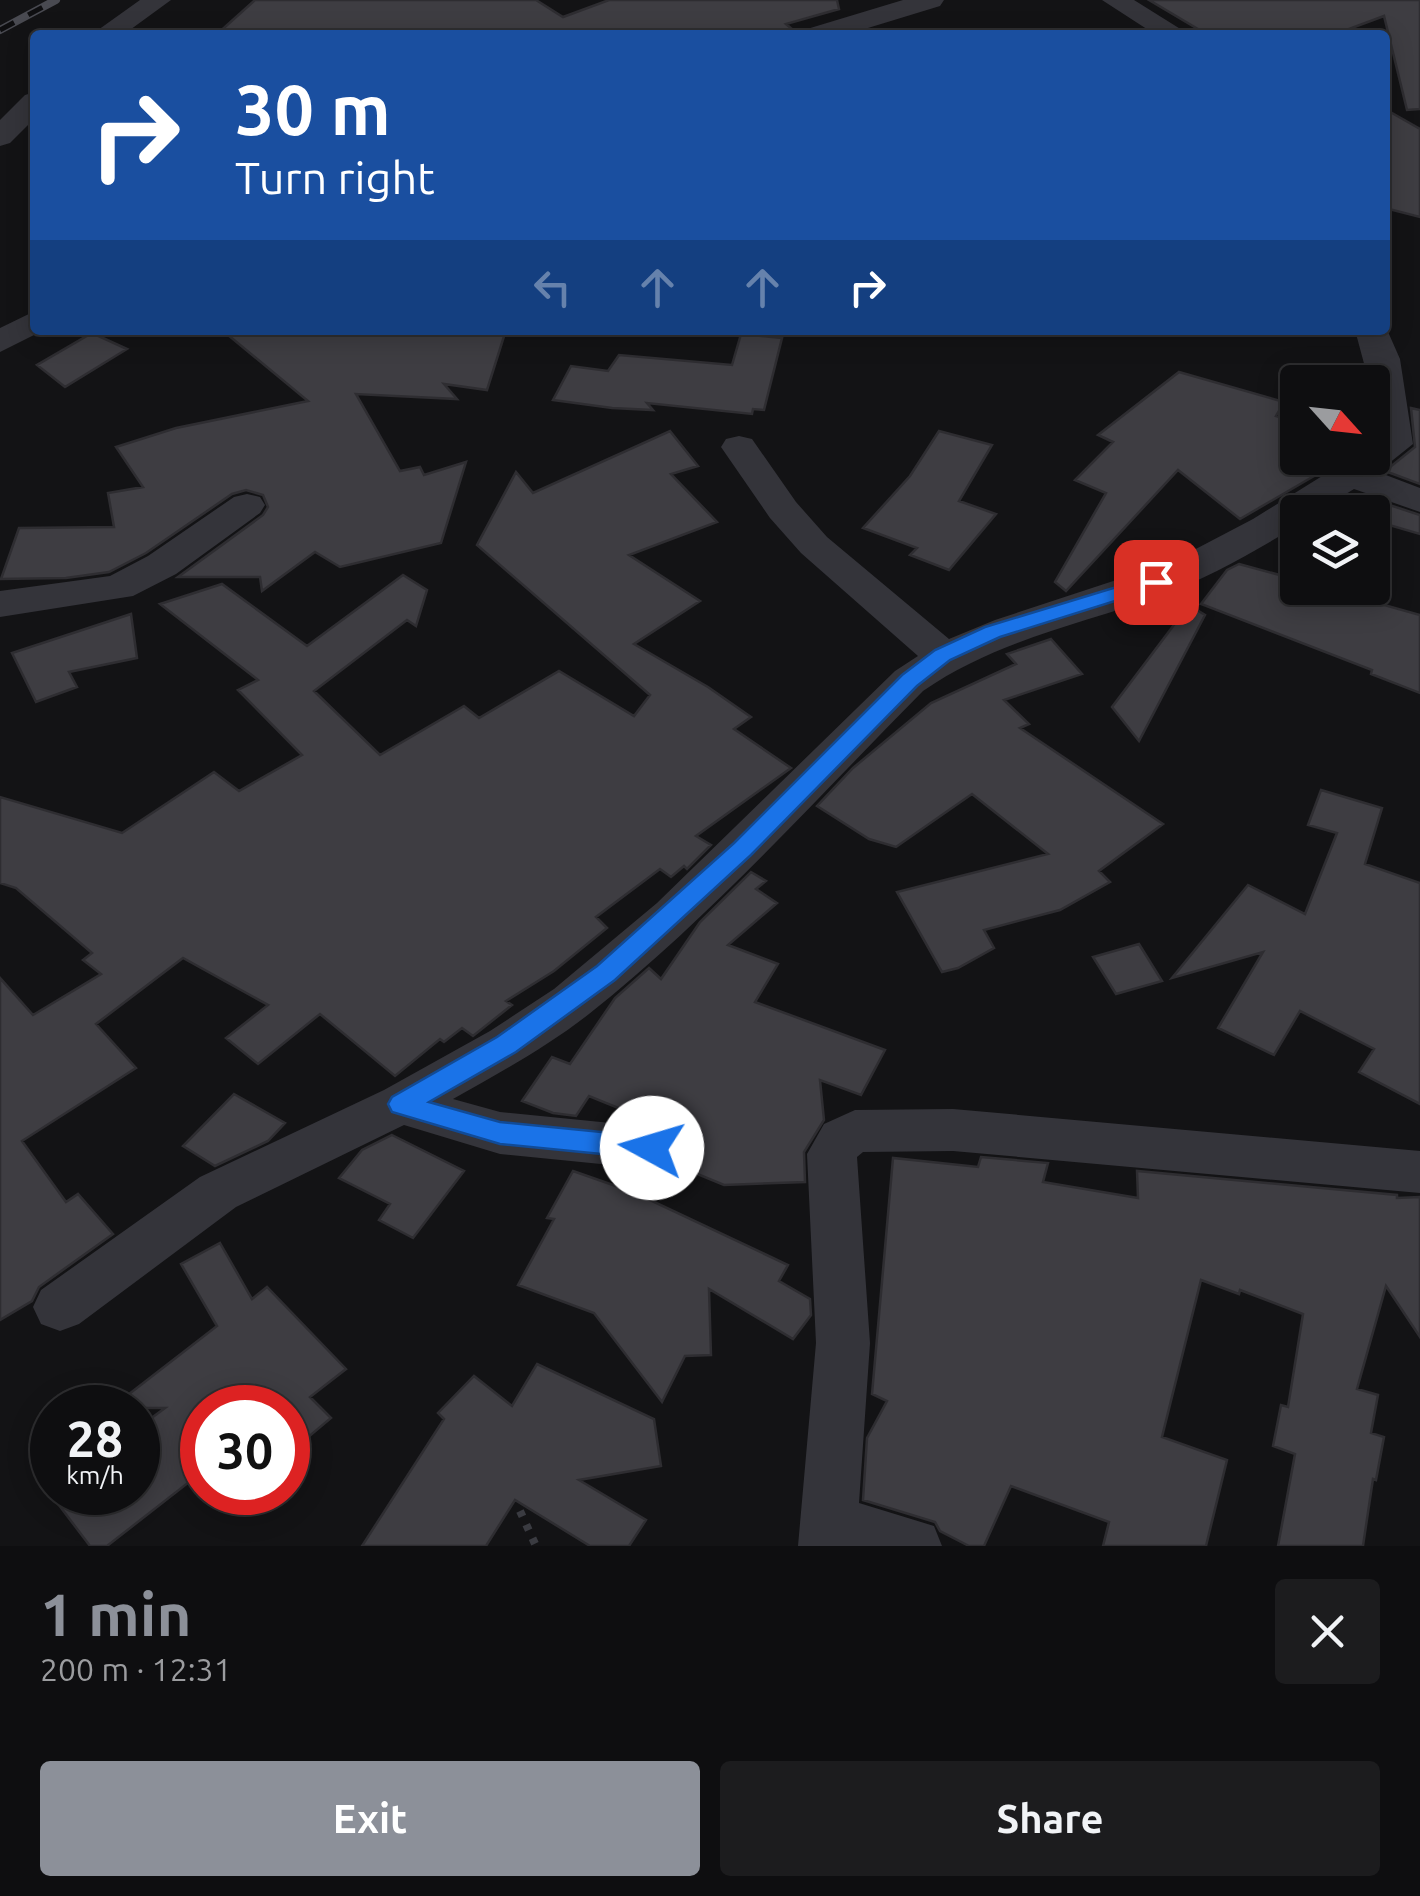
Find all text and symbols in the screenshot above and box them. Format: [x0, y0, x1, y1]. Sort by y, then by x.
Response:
icon: right [70, 70, 200, 200]
text: 30 m [235, 70, 391, 148]
text: Turn right [235, 152, 435, 203]
icon: left [525, 260, 580, 315]
icon: ahead [630, 260, 685, 315]
icon: ahead [735, 260, 790, 315]
icon: right [840, 260, 895, 315]
north arrow [1280, 365, 1390, 475]
map controls [1280, 365, 1390, 605]
button: layers [1280, 495, 1390, 605]
pin [1114, 540, 1199, 625]
icon: arrive [1129, 555, 1184, 610]
position arrow [600, 1096, 704, 1200]
speed limit sign: 30 [180, 1385, 310, 1515]
text: 28 [67, 1410, 123, 1466]
text: km/h [66, 1461, 124, 1489]
button: close [1275, 1579, 1380, 1684]
text: 1 min [40, 1580, 192, 1647]
text: 200 m · 12:31 [40, 1651, 232, 1687]
button: Exit [40, 1761, 700, 1876]
button: Share [720, 1761, 1380, 1876]

